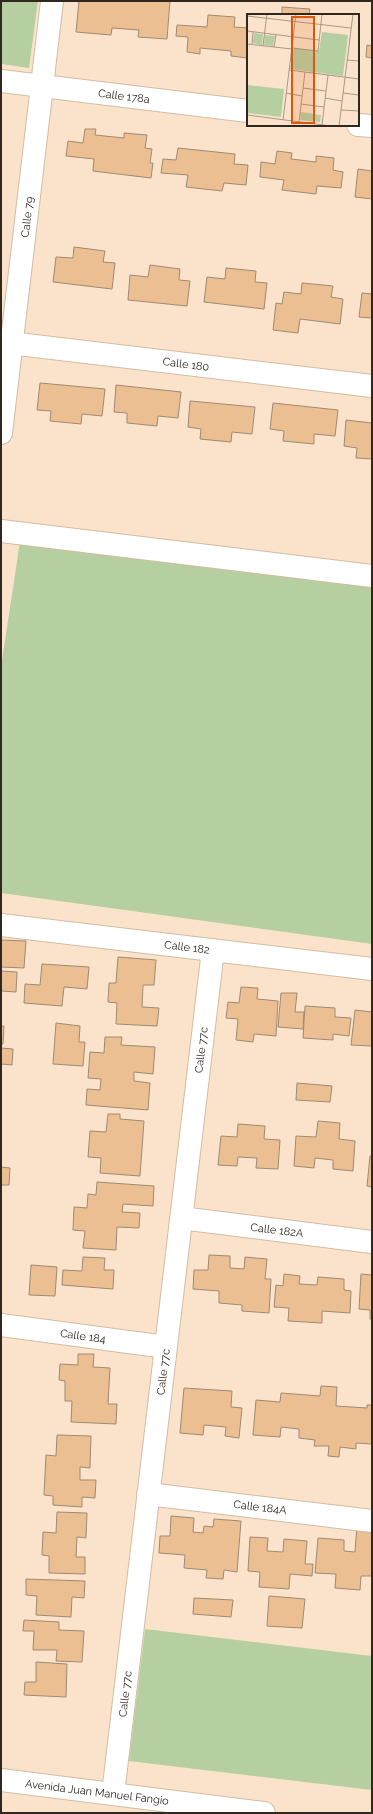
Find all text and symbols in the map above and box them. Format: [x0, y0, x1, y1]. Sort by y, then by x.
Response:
inset map [247, 14, 359, 126]
street label: Calle 178a [97, 87, 150, 106]
street label: Calle 79 [19, 196, 36, 238]
street label: Calle 180 [162, 355, 210, 374]
street label: Calle 182 [163, 938, 211, 957]
street label: Calle 77c [192, 1026, 211, 1074]
street label: Calle 182A [250, 1221, 305, 1240]
street label: Calle 184 [59, 1327, 107, 1346]
street label: Calle 77c [154, 1348, 173, 1396]
street label: Calle 184A [233, 1498, 288, 1517]
street label: Calle 77c [116, 1670, 135, 1718]
street label: Avenida Juan Manuel Fangio [24, 1777, 170, 1808]

